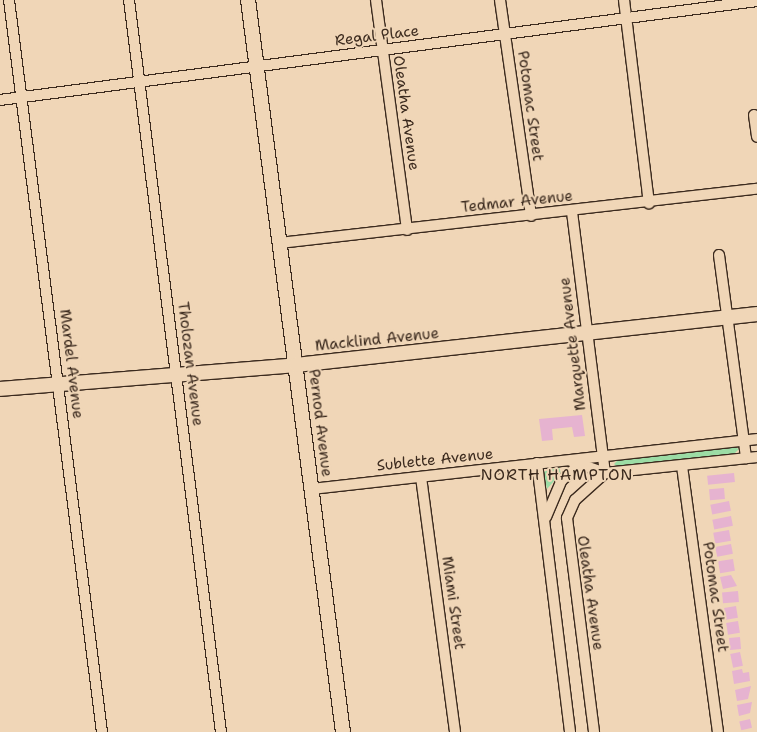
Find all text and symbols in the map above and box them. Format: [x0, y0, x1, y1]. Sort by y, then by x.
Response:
street label: Regal Place [334, 22, 420, 50]
street label: Potomac Street [513, 50, 547, 162]
street label: Oleatha Avenue [389, 54, 423, 172]
street label: Tedmar Avenue [460, 187, 574, 217]
street label: Marquette Avenue [556, 276, 590, 412]
street label: Tholozan Avenue [173, 301, 207, 427]
street label: Mardel Avenue [55, 308, 87, 420]
street label: Macklind Avenue [314, 325, 440, 355]
street label: Pernod Avenue [304, 368, 336, 478]
street label: Sublette Avenue [376, 445, 494, 475]
district label: NORTH HAMPTON [479, 465, 635, 485]
street label: Oleatha Avenue [573, 534, 607, 652]
street label: Potomac Street [698, 541, 732, 653]
street label: Miami Street [438, 555, 468, 651]

